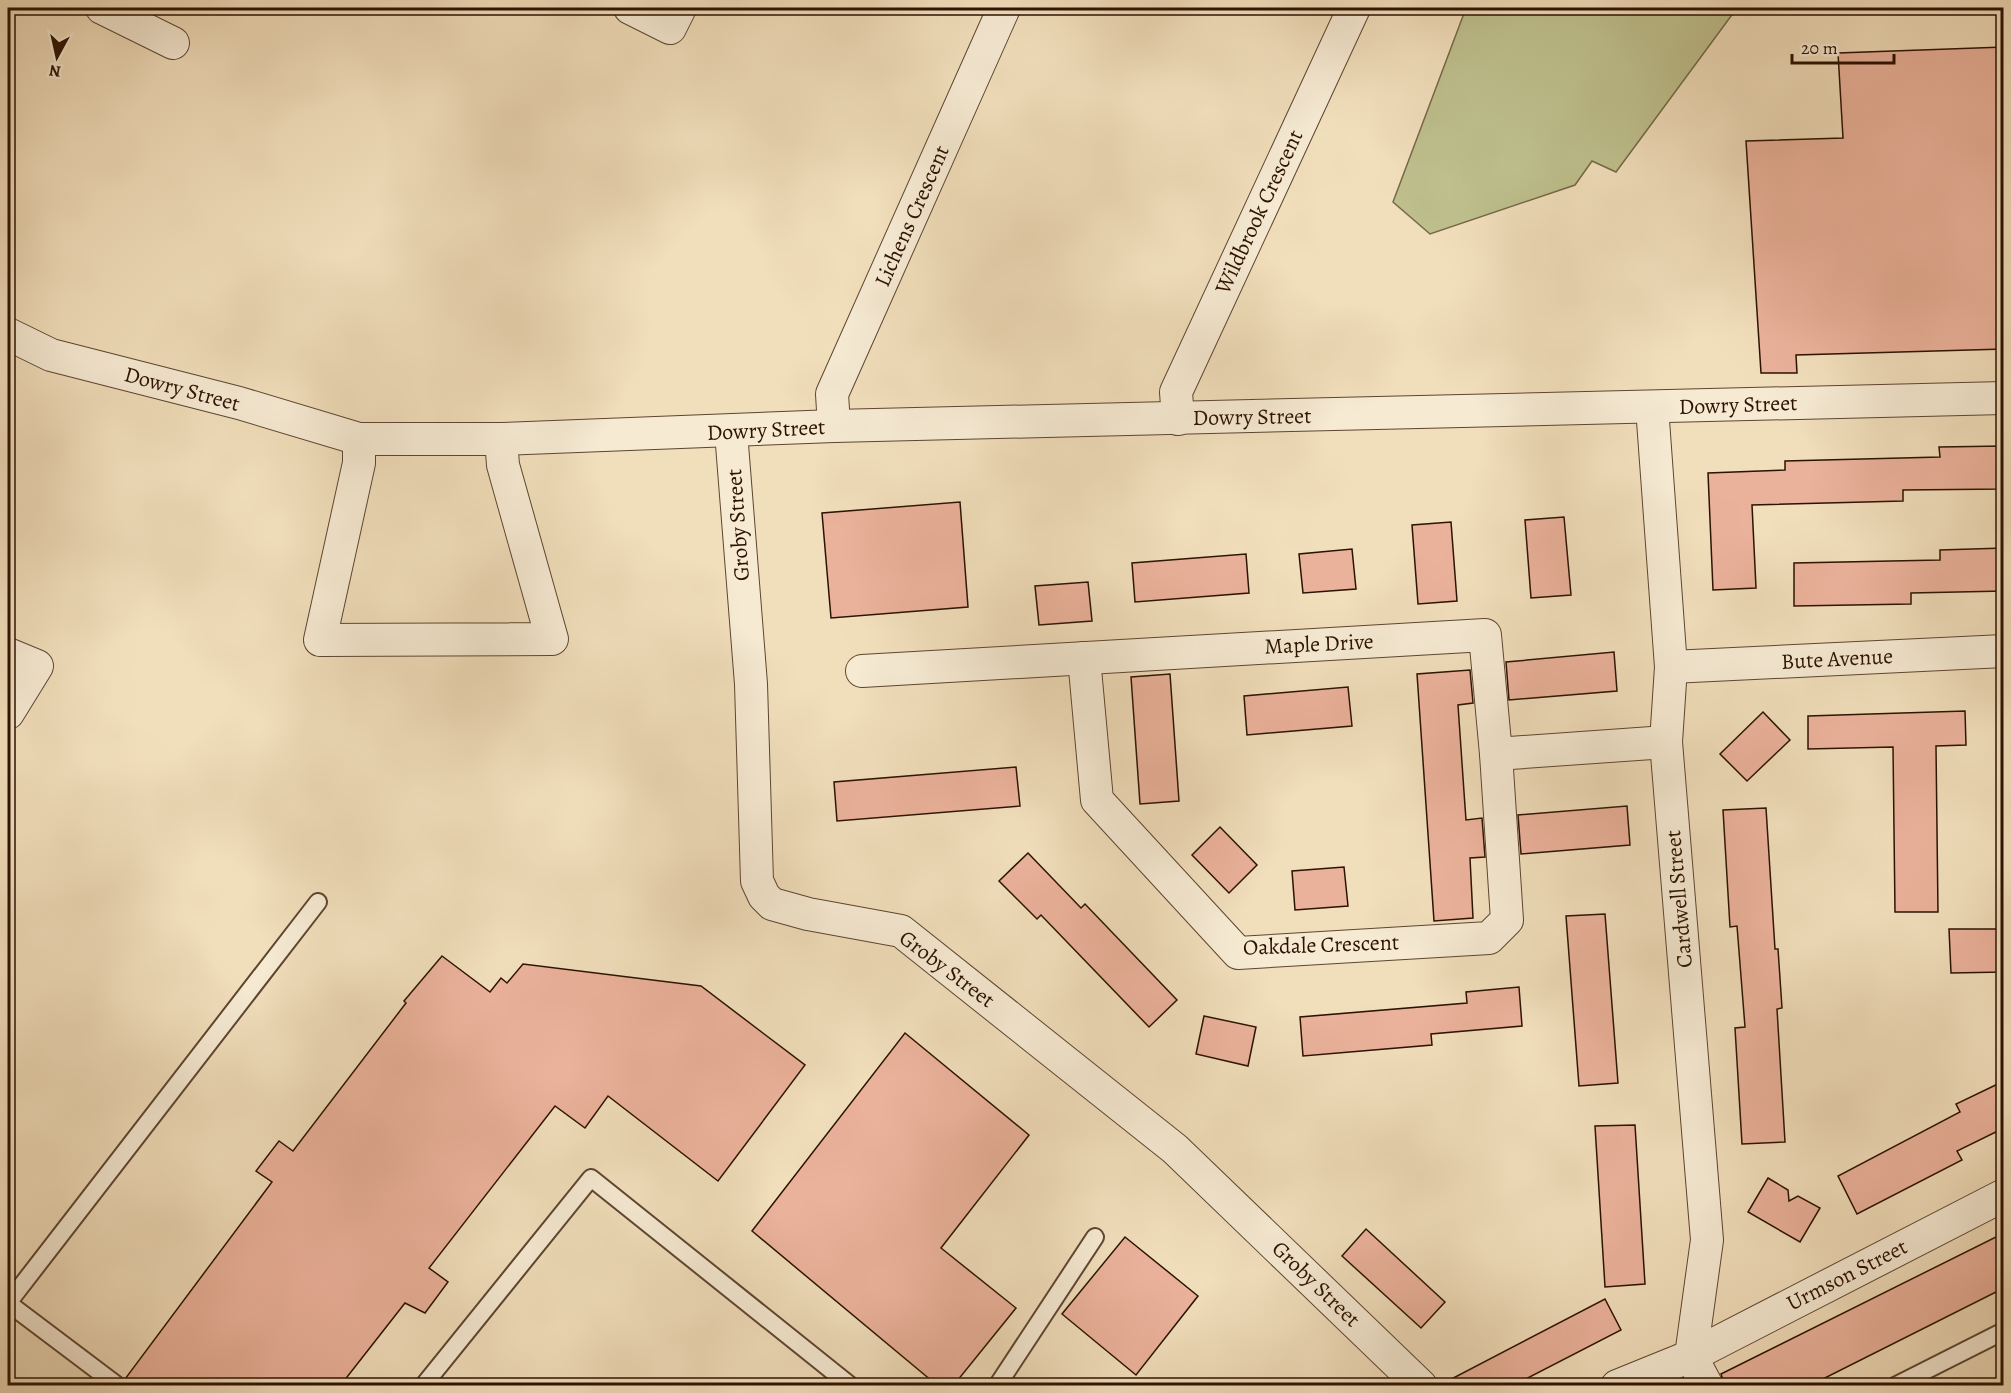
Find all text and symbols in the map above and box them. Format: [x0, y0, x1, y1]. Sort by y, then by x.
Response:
north arrow [27, 27, 87, 87]
scale bar [1792, 27, 1894, 65]
text: 20 m [1801, 36, 1838, 60]
text: N [47, 59, 62, 83]
street label: Wildbrook Crescent [1207, 125, 1310, 300]
street label: Lichens Crescent [867, 140, 957, 292]
street label: Dowry Street [121, 359, 243, 419]
street label: Dowry Street [1678, 388, 1798, 422]
street label: Dowry Street [1192, 401, 1312, 433]
street label: Dowry Street [706, 412, 826, 448]
street label: Groby Street [719, 468, 757, 582]
street label: Maple Drive [1264, 626, 1374, 662]
street label: Bute Avenue [1780, 641, 1894, 677]
street label: Cardwell Street [1658, 829, 1700, 969]
street label: Groby Street [893, 923, 1001, 1015]
street label: Oakdale Crescent [1243, 927, 1399, 963]
street label: Urmson Street [1782, 1232, 1912, 1318]
street label: Groby Street [1265, 1234, 1367, 1334]

